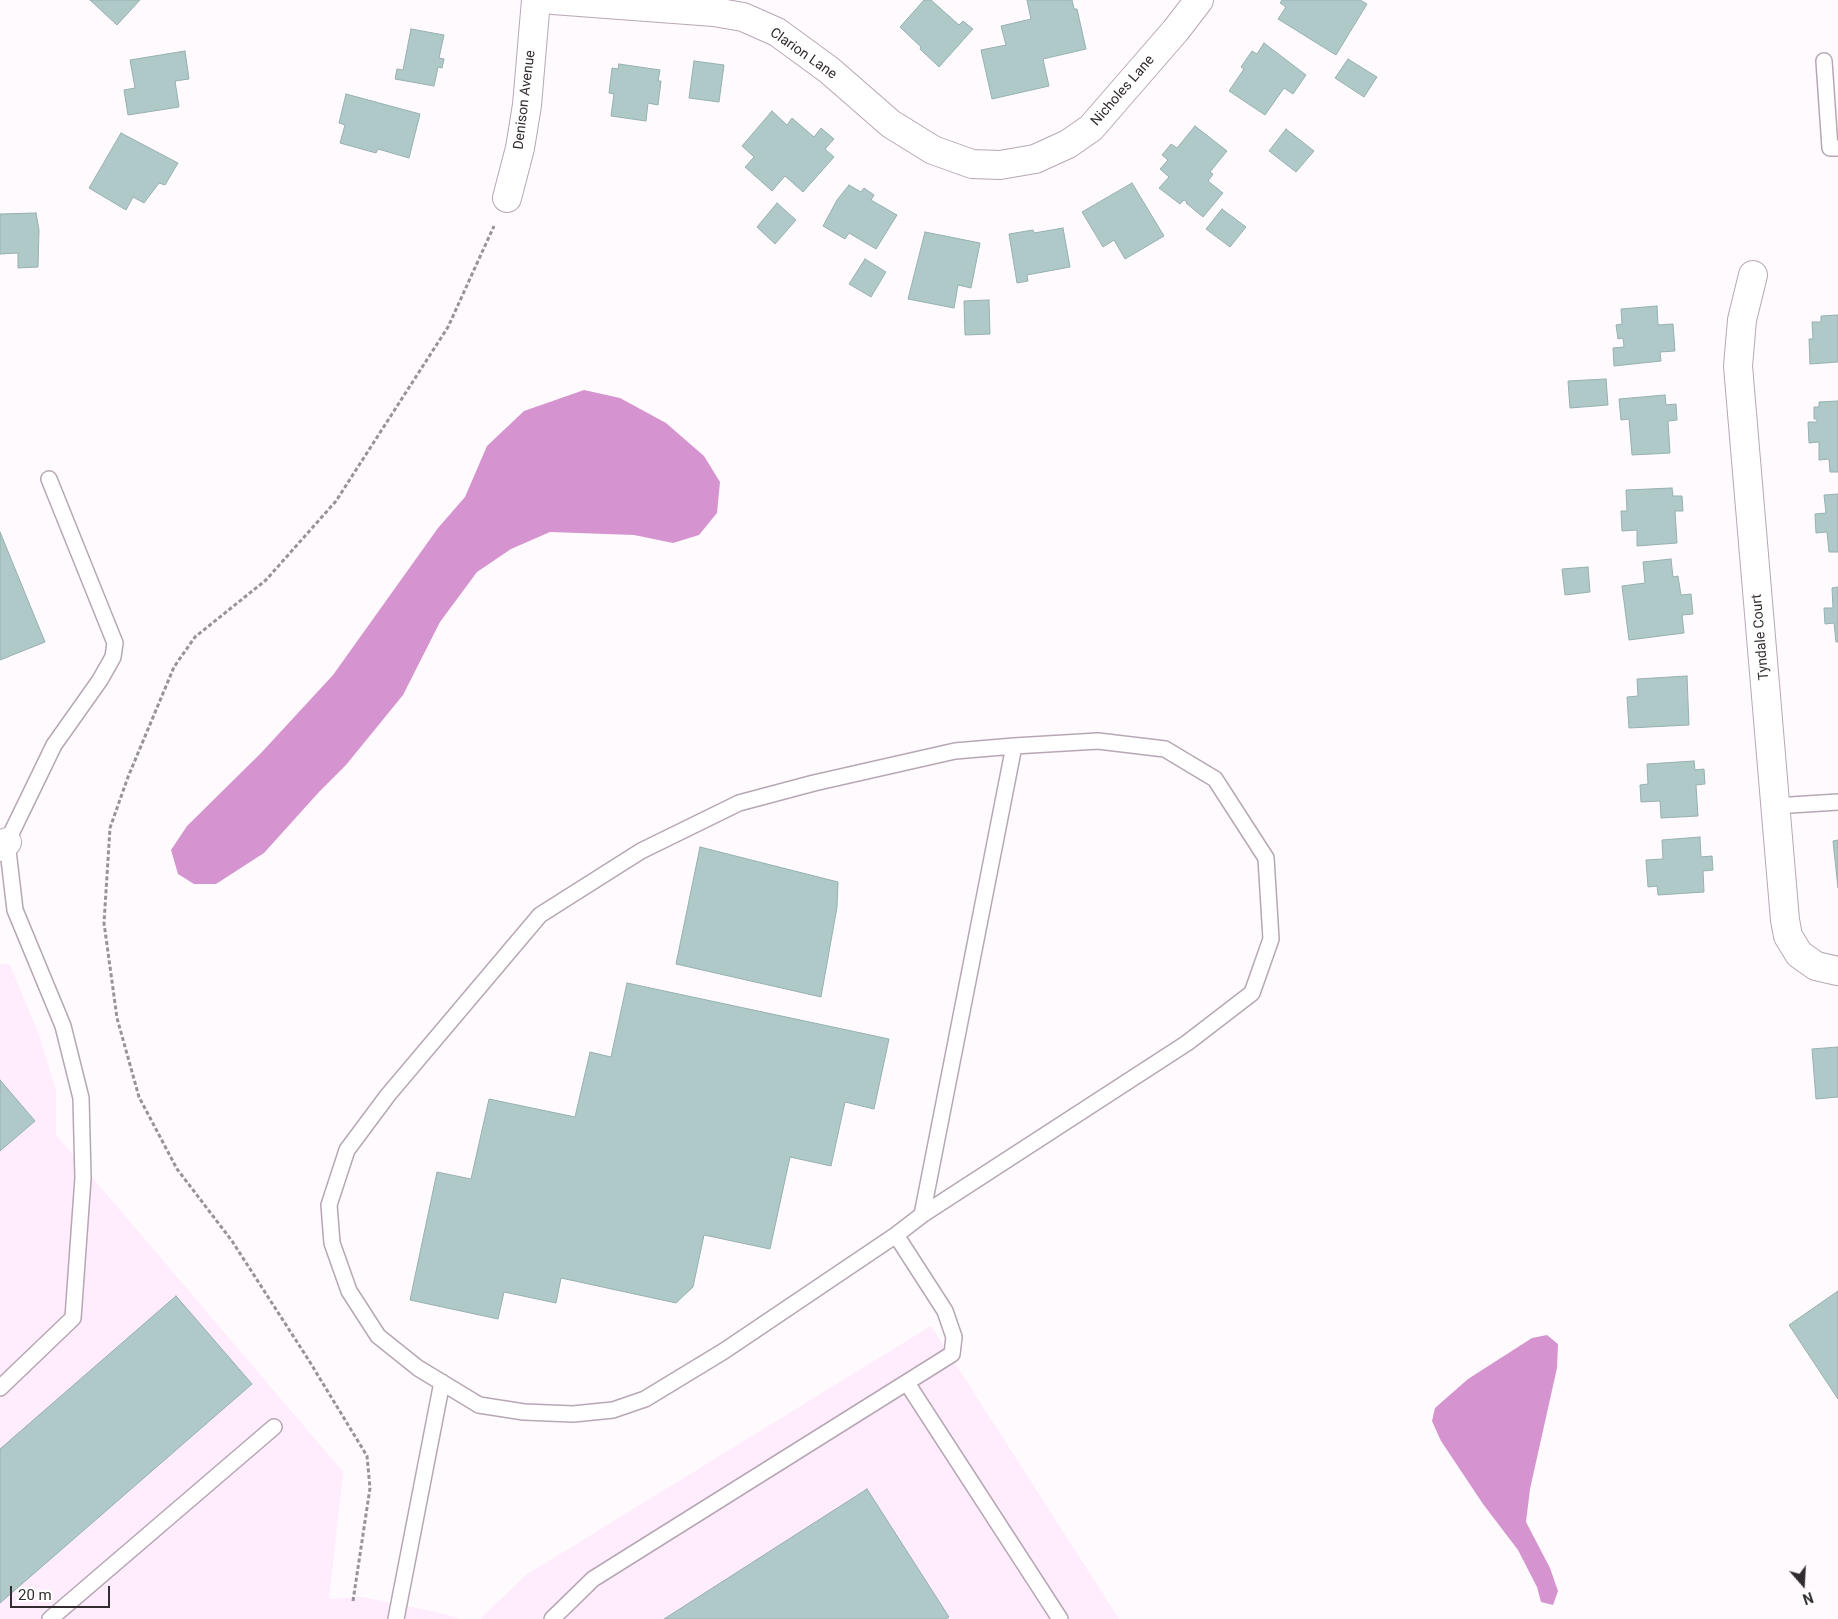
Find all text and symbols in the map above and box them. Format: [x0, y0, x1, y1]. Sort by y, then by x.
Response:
street label: Clarion Lane [766, 25, 840, 83]
street label: Denison Avenue [511, 49, 539, 151]
street label: Nicholes Lane [1088, 52, 1158, 130]
street label: Tyndale Court [1749, 593, 1773, 681]
north arrow [1778, 1559, 1828, 1609]
scale bar [12, 1576, 112, 1608]
text: 20 m [18, 1586, 52, 1604]
text: N [1801, 1589, 1815, 1607]

